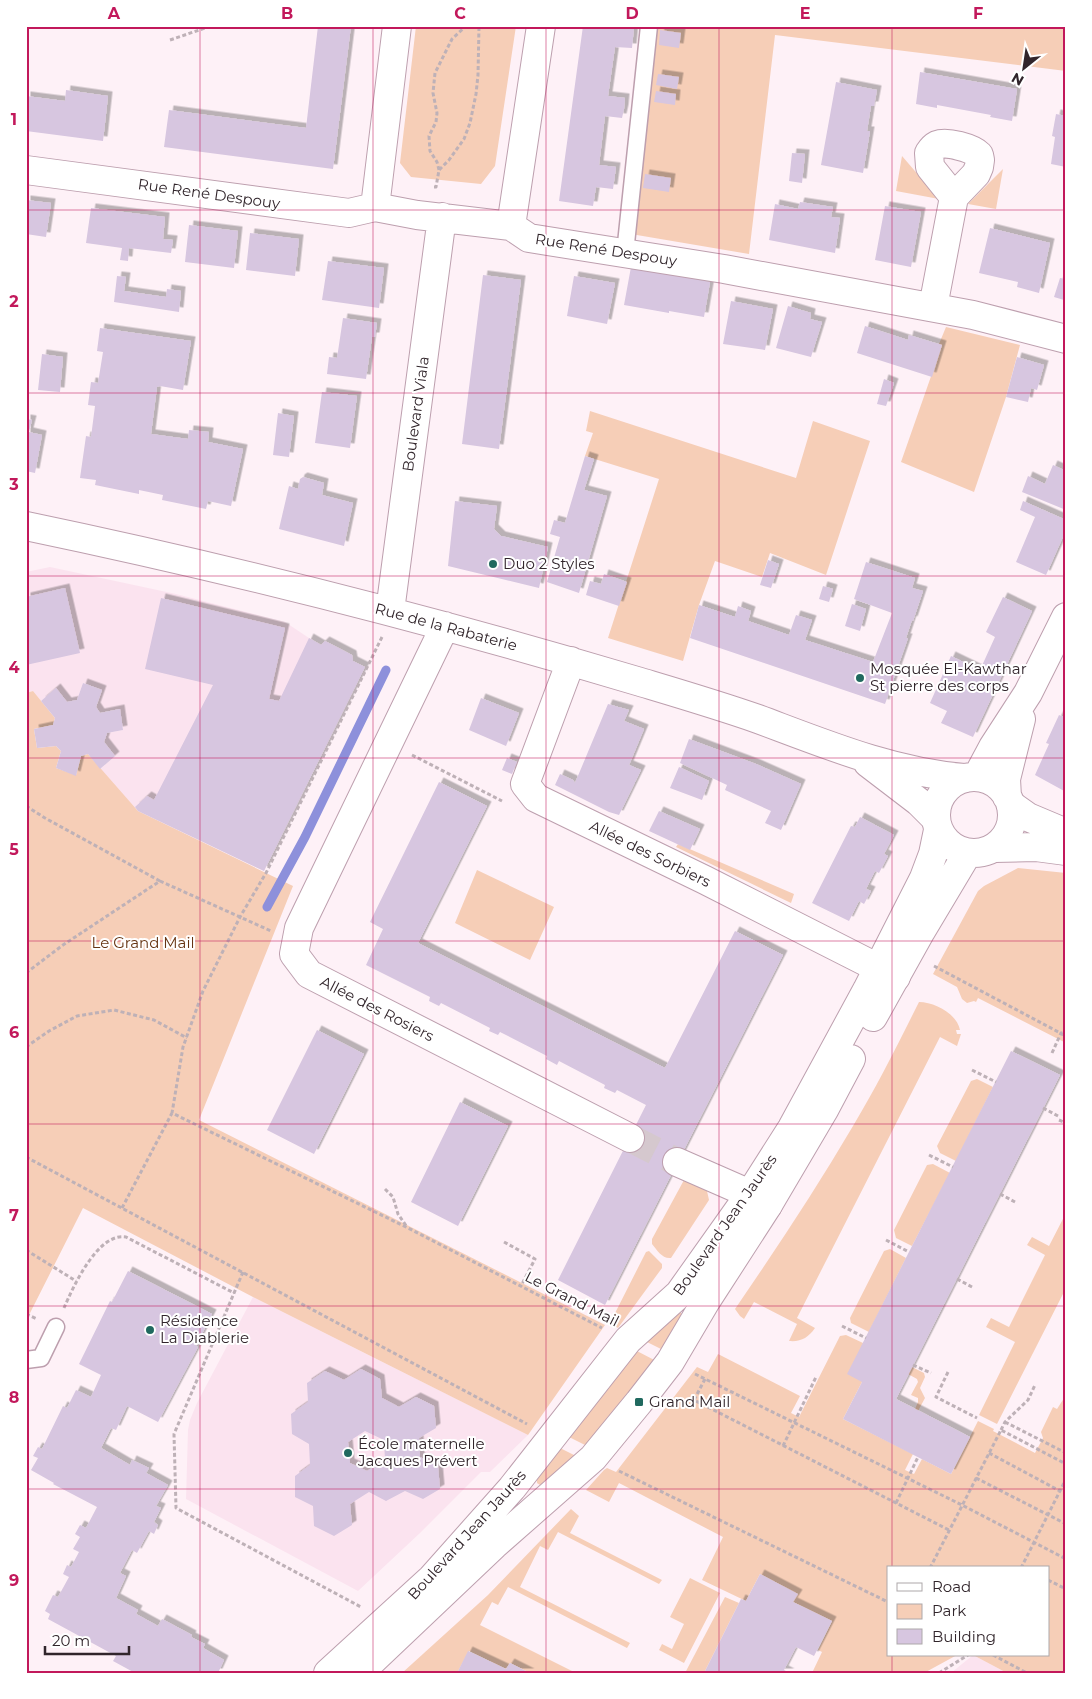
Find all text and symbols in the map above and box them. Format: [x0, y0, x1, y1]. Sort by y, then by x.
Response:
text: A [107, 4, 121, 23]
text: B [281, 4, 293, 23]
text: C [454, 4, 466, 23]
text: D [625, 4, 639, 23]
text: E [800, 4, 810, 23]
text: F [973, 4, 983, 23]
north arrow [1000, 42, 1050, 92]
text: N [1008, 69, 1027, 90]
text: 1 [11, 110, 17, 129]
street label: Rue René Despouy [137, 174, 282, 213]
street label: Rue René Despouy [534, 229, 679, 270]
text: 2 [9, 292, 19, 311]
street label: Boulevard Viala [398, 355, 433, 473]
text: 3 [8, 475, 19, 494]
place label: Duo 2 Styles [503, 554, 595, 573]
marker: Duo 2 Styles [487, 558, 499, 570]
street label: Rue de la Rabaterie [373, 598, 519, 655]
text: 4 [8, 658, 20, 677]
place label: Mosquée El-Kawthar St pierre des corps [870, 659, 1027, 695]
marker: Mosquée El-Kawthar St pierre des corps [854, 672, 866, 684]
street label: Allée des Sorbiers [587, 816, 714, 891]
text: 5 [9, 840, 19, 859]
park label: Le Grand Mail [91, 933, 195, 952]
street label: Allée des Rosiers [317, 972, 437, 1045]
text: 6 [9, 1023, 19, 1042]
street label: Boulevard Jean Jaurès [669, 1150, 781, 1299]
text: 7 [9, 1206, 19, 1225]
street label: Le Grand Mail [522, 1267, 622, 1330]
place label: Résidence La Diablerie [160, 1311, 249, 1347]
marker: Résidence La Diablerie [144, 1324, 156, 1336]
text: 8 [9, 1388, 19, 1407]
place label: Grand Mail [649, 1392, 730, 1411]
marker: Grand Mail [633, 1396, 645, 1408]
place label: École maternelle Jacques Prévert [357, 1434, 485, 1470]
marker: École maternelle Jacques Prévert [342, 1447, 354, 1459]
street label: Boulevard Jean Jaurès [403, 1466, 530, 1604]
legend [887, 1566, 1050, 1656]
text: 9 [9, 1571, 19, 1590]
text: Road [932, 1577, 971, 1596]
text: Park [932, 1601, 966, 1620]
scale bar [45, 1624, 129, 1656]
text: Building [932, 1627, 996, 1646]
text: 20 m [52, 1631, 90, 1650]

